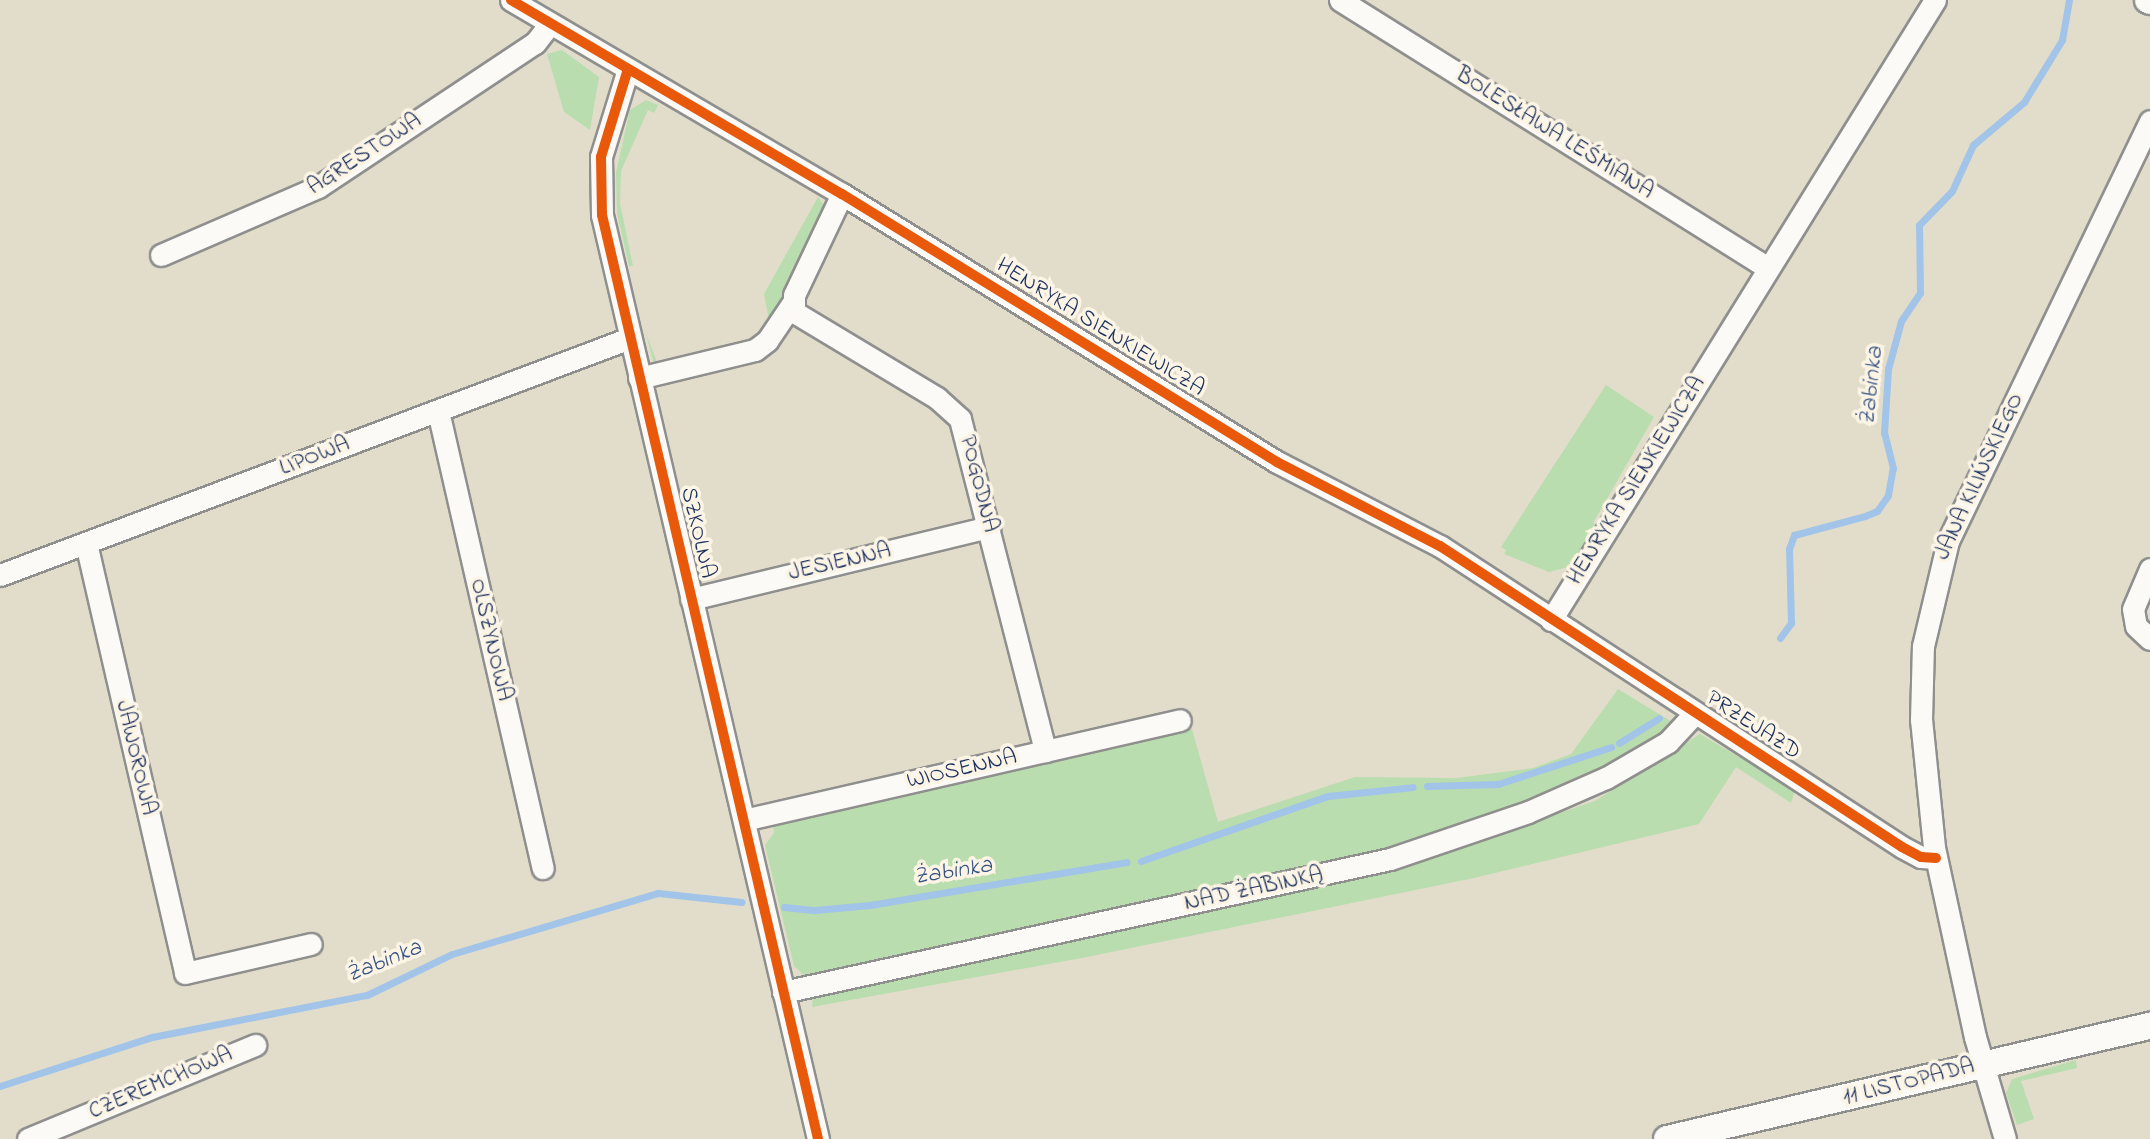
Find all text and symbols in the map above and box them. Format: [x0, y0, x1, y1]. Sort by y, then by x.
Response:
street label: BOLESŁAWA LEŚMIANA [1450, 62, 1658, 206]
street label: AGRESTOWA [303, 108, 427, 202]
street label: HENRYKA SIENKIEWICZA [991, 253, 1209, 403]
water label: Żabinka [1854, 345, 1890, 427]
street label: HENRYKA SIENKIEWICZA [1562, 372, 1712, 590]
street label: JANA KILIŃSKIEGO [1929, 389, 2031, 565]
street label: LIPOWA [276, 431, 354, 483]
street label: POGODNA [953, 433, 1003, 535]
street label: SZKOLNA [673, 485, 721, 581]
street label: JESIENNA [786, 538, 894, 588]
street label: OLSZYNOWA [463, 576, 517, 704]
street label: PRZEJAZD [1701, 685, 1805, 767]
street label: JAWOROWA [108, 698, 162, 818]
street label: WIOSENNA [904, 744, 1020, 796]
water label: Żabinka [912, 852, 994, 892]
street label: NAD ŻABINKĄ [1182, 862, 1326, 918]
water label: Żabinka [342, 934, 426, 990]
street label: CZEREMCHOWA [85, 1041, 237, 1127]
street label: 11 LISTOPADA [1840, 1053, 1978, 1113]

